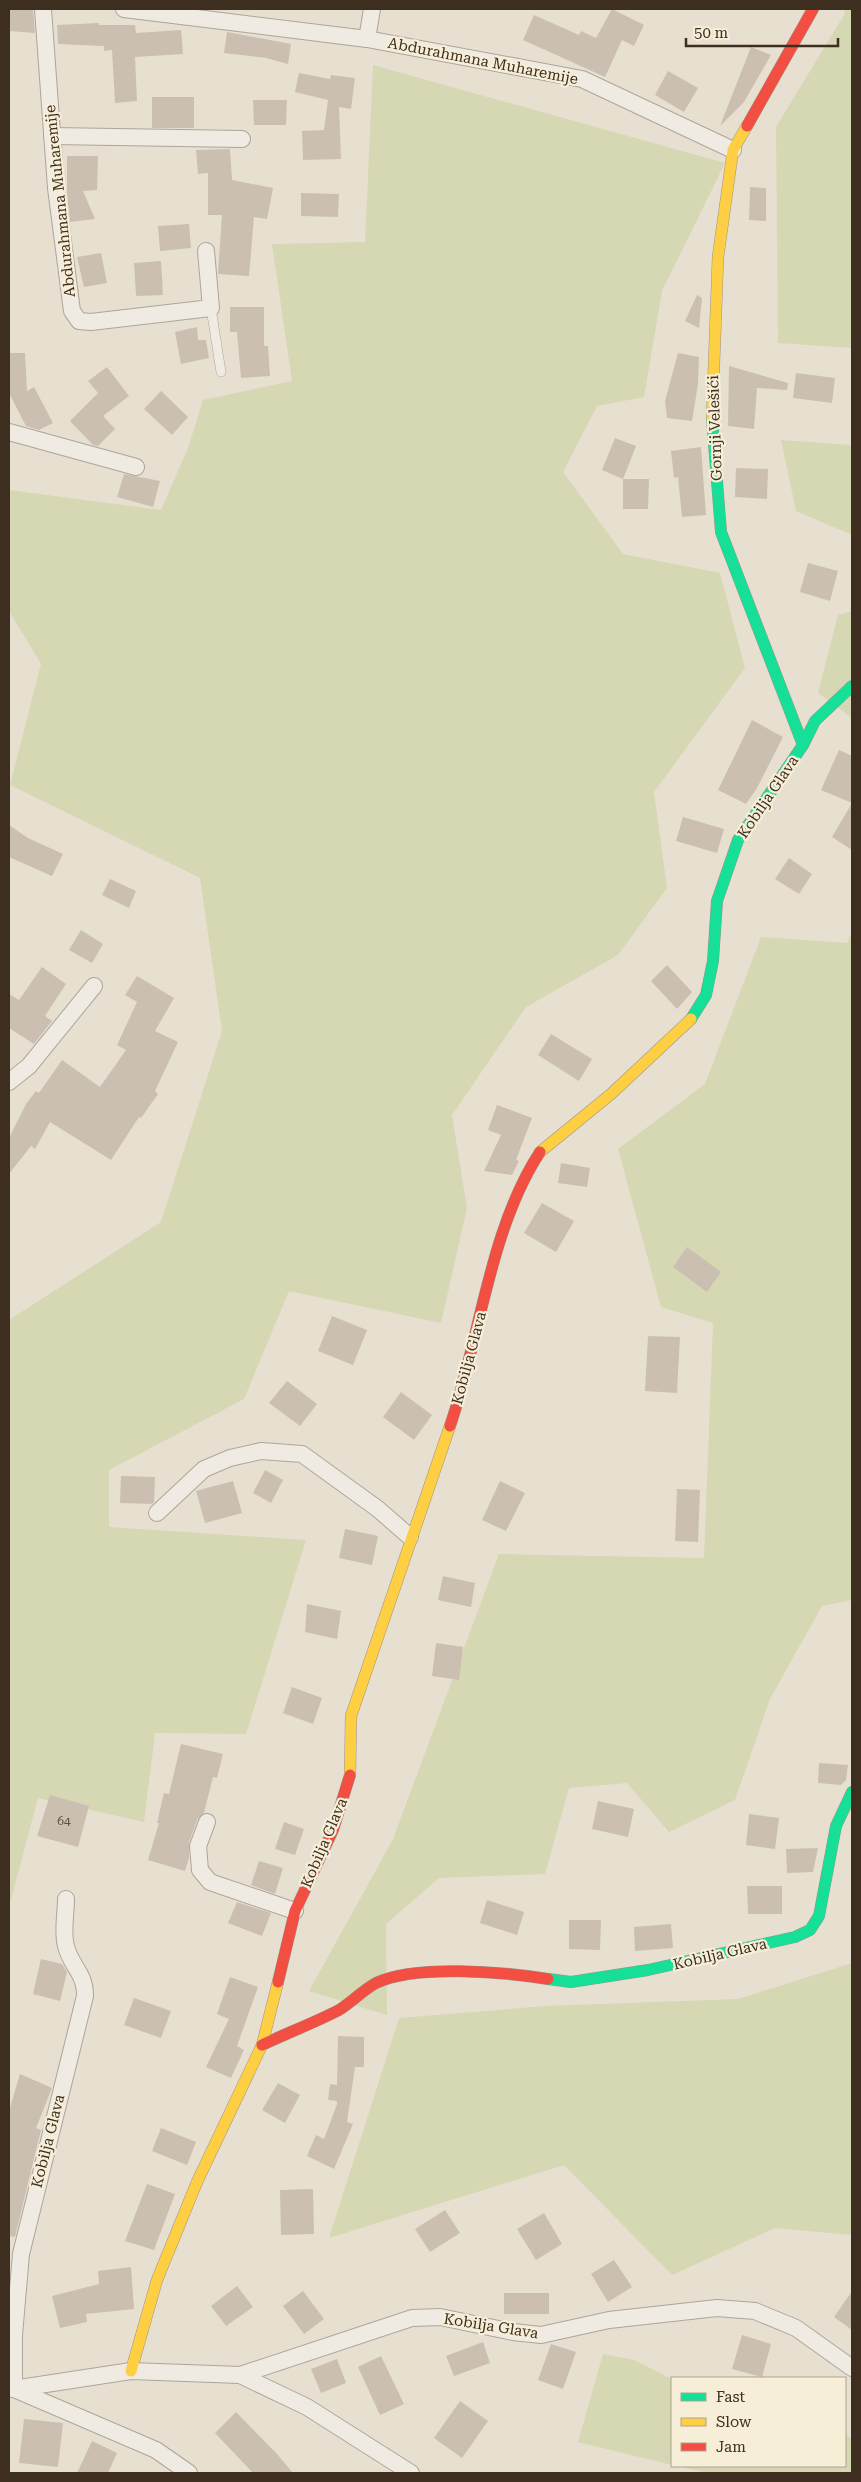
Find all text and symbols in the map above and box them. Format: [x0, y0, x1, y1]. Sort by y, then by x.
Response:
scale bar [686, 15, 838, 47]
text: 50 m [694, 24, 729, 42]
street label: Abdurahmana Muharemije [386, 34, 580, 88]
street label: Abdurahmana Muharemije [41, 104, 79, 298]
street label: Gornji Velešići [704, 375, 726, 481]
street label: Kobilja Glava [734, 752, 802, 842]
street label: Kobilja Glava [448, 1309, 490, 1407]
street label: Kobilja Glava [297, 1795, 351, 1891]
house number: 64 [57, 1814, 71, 1828]
street label: Kobilja Glava [671, 1934, 769, 1974]
street label: Kobilja Glava [28, 2092, 68, 2190]
street label: Kobilja Glava [442, 2310, 540, 2342]
legend [671, 2377, 846, 2467]
text: Fast [716, 2388, 746, 2406]
text: Slow [716, 2413, 752, 2431]
text: Jam [716, 2438, 746, 2456]

